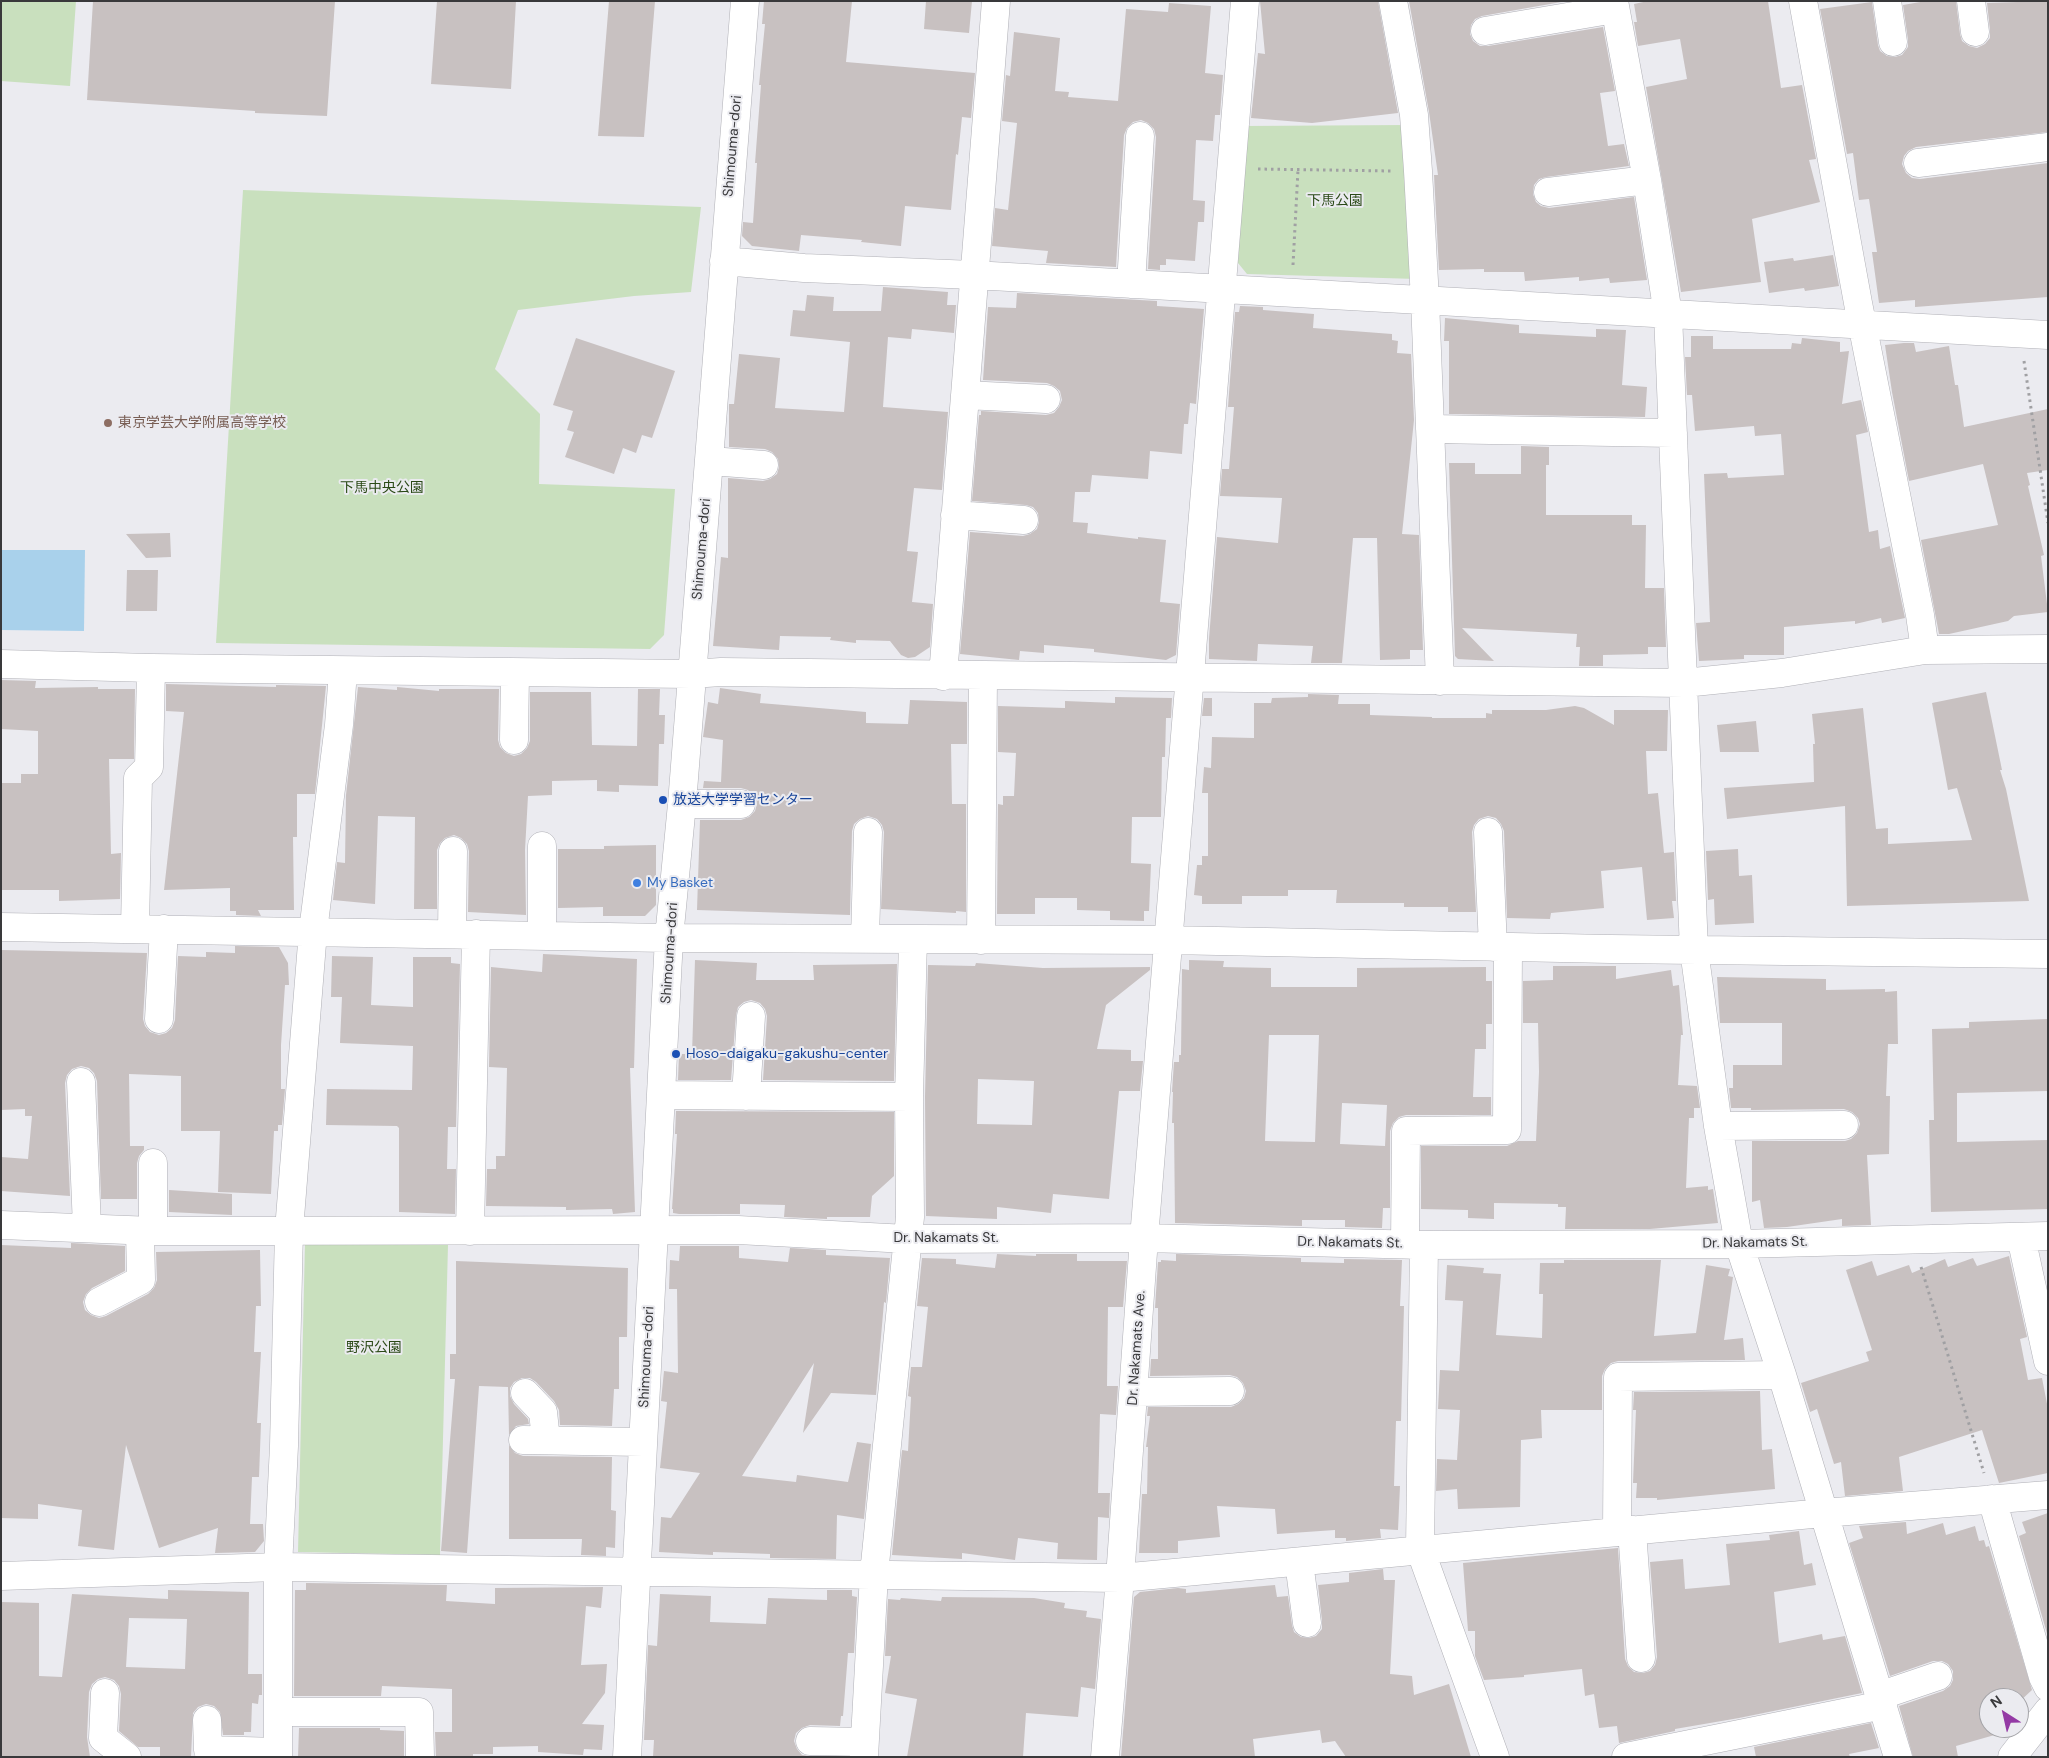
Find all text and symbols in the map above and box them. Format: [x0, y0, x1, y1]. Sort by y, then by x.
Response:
street label: Shimouma-dori [720, 95, 746, 197]
park label: 下馬公園 [1307, 193, 1363, 209]
place label: 東京学芸大学附属高等学校 [118, 415, 286, 431]
marker: 東京学芸大学附属高等学校 [102, 417, 114, 429]
park label: 下馬中央公園 [340, 480, 424, 496]
street label: Shimouma-dori [689, 498, 715, 600]
place label: 放送大学学習センター [673, 792, 813, 808]
marker: 放送大学学習センター [657, 794, 669, 806]
place label: My Basket [647, 875, 713, 891]
marker: My Basket [631, 877, 643, 889]
street label: Shimouma-dori [658, 902, 682, 1004]
place label: Hoso-daigaku-gakushu-center [686, 1046, 888, 1062]
marker: Hoso-daigaku-gakushu-center [670, 1048, 682, 1060]
street label: Dr. Nakamats St. [893, 1230, 999, 1246]
street label: Dr. Nakamats St. [1297, 1234, 1403, 1252]
street label: Dr. Nakamats St. [1702, 1234, 1808, 1252]
street label: Dr. Nakamats Ave. [1125, 1290, 1149, 1406]
street label: Shimouma-dori [636, 1306, 658, 1408]
park label: 野沢公園 [346, 1340, 402, 1356]
north arrow [1979, 1688, 2029, 1738]
text: N [1987, 1691, 2005, 1712]

